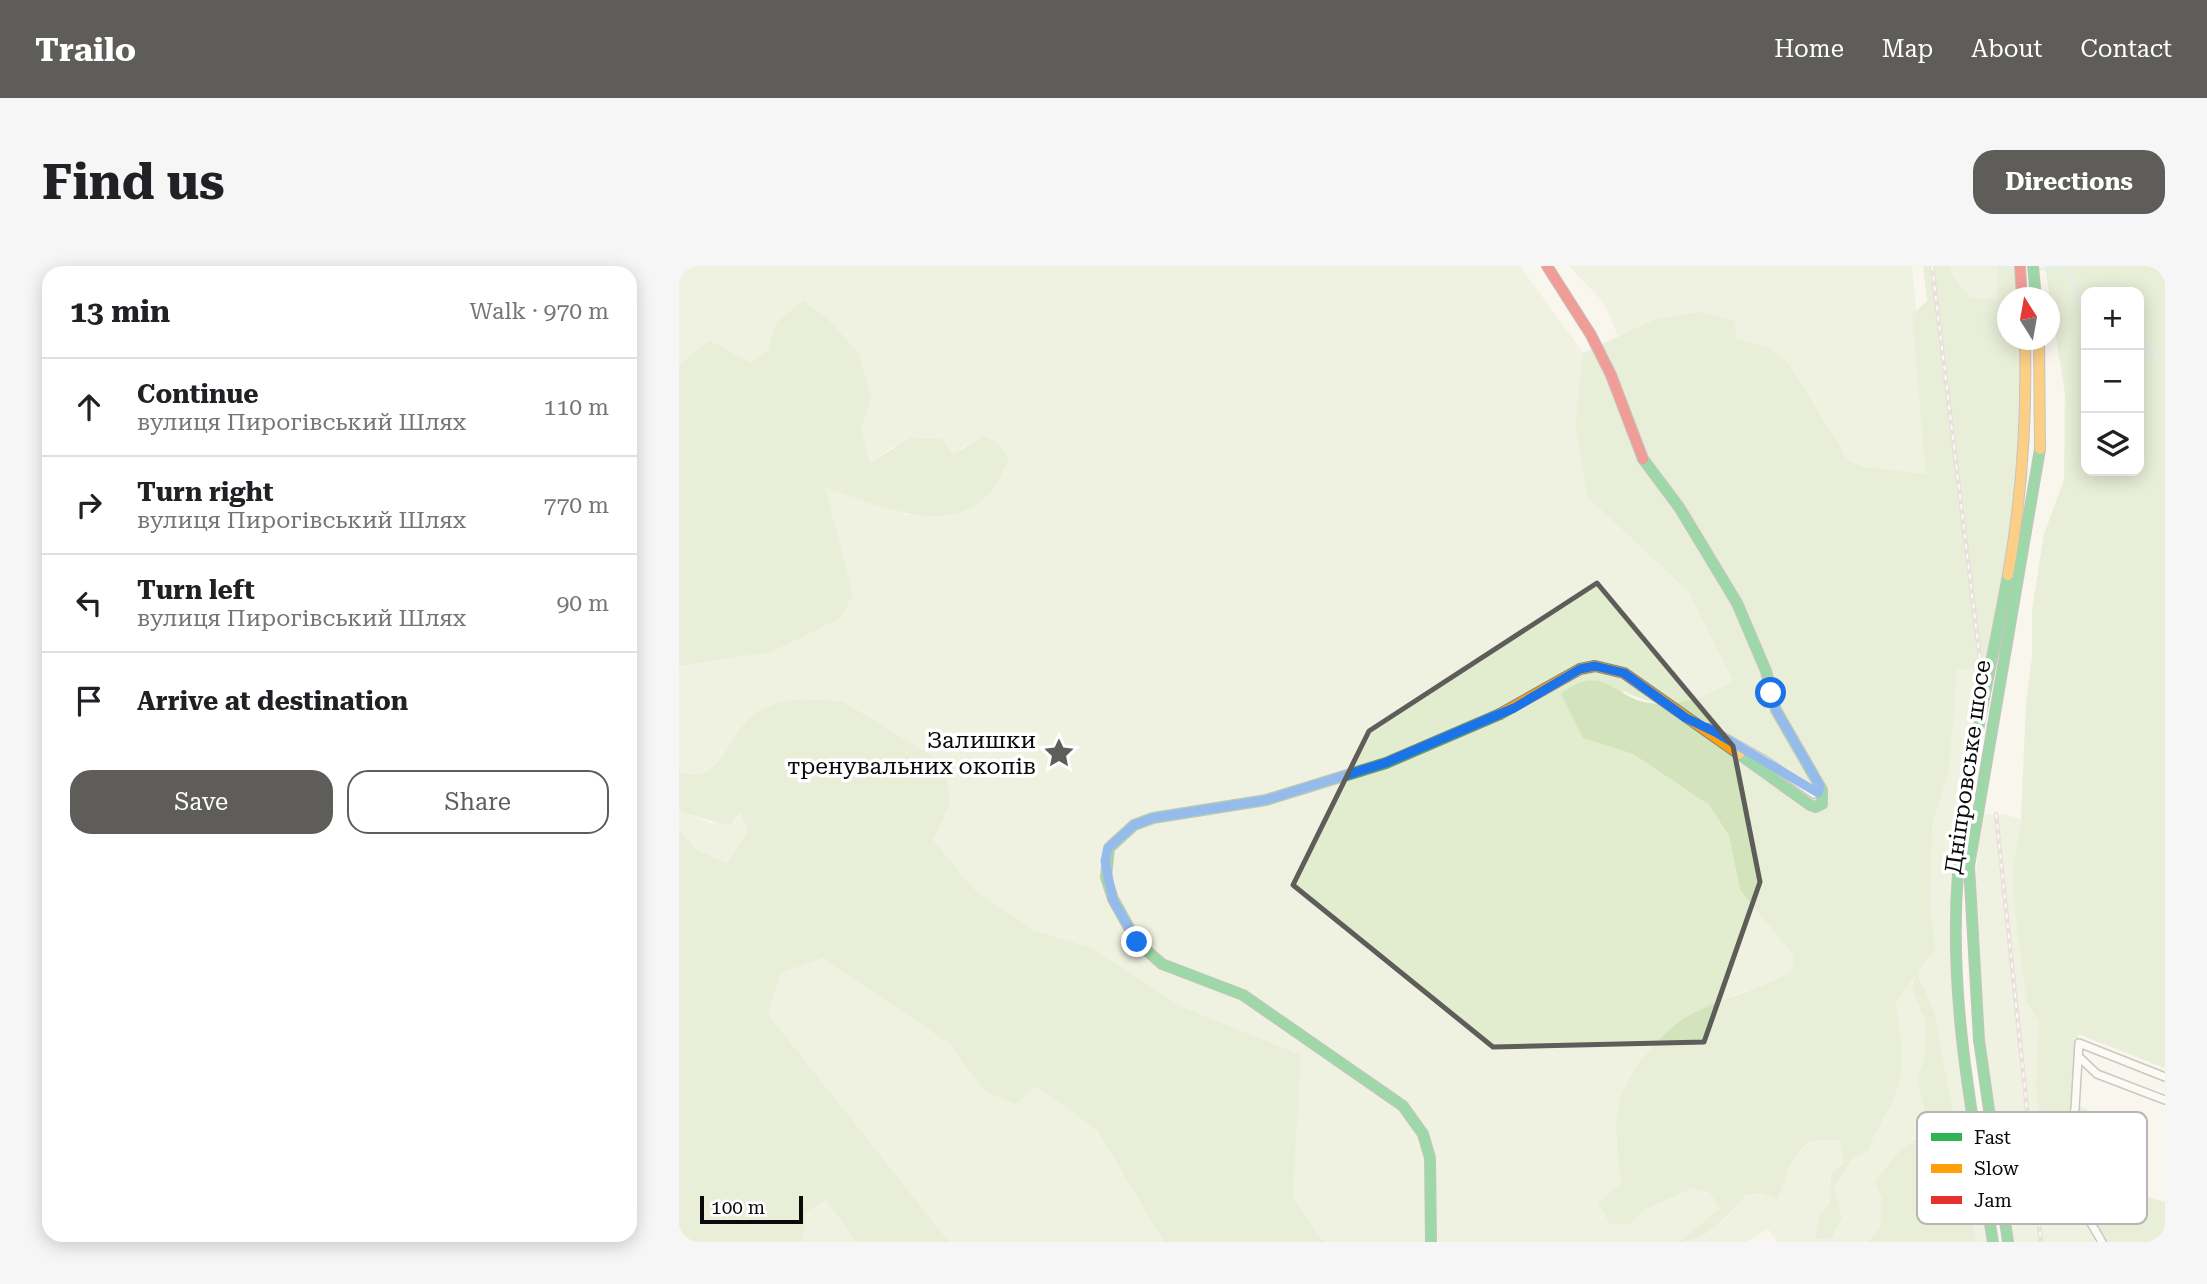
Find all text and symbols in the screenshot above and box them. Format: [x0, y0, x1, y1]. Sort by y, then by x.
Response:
text: Trailo [35, 30, 136, 69]
text: Home [1774, 35, 1844, 63]
text: Map [1882, 35, 1933, 63]
text: About [1971, 35, 2042, 63]
text: Contact [2080, 35, 2172, 63]
button: Directions [1973, 150, 2165, 214]
text: Find us [42, 154, 225, 211]
north arrow [1997, 287, 2060, 350]
map controls [2081, 287, 2144, 476]
button: + [2081, 287, 2144, 350]
text: 13 min [70, 294, 170, 329]
text: Walk · 970 m [470, 298, 609, 325]
button: − [2081, 350, 2144, 413]
text: Continue [137, 379, 259, 409]
icon: ahead [70, 388, 108, 426]
text: 110 m [544, 394, 609, 421]
text: вулиця Пирогівський Шлях [137, 409, 466, 436]
button: layers [2081, 413, 2144, 476]
text: Turn right [137, 477, 273, 507]
icon: right [70, 486, 108, 524]
text: 770 m [544, 492, 609, 519]
text: вулиця Пирогівський Шлях [137, 507, 466, 534]
text: Turn left [137, 575, 255, 605]
icon: left [70, 584, 108, 622]
text: 90 m [556, 590, 609, 617]
text: вулиця Пирогівський Шлях [137, 605, 466, 632]
street label: Дніпровське шосе [1940, 658, 1996, 876]
route start [1755, 677, 1786, 708]
icon: arrive [70, 682, 108, 720]
text: Arrive at destination [137, 686, 408, 716]
place label: Залишки тренувальних окопів [787, 727, 1036, 780]
place icon: Залишки тренувальних окопів [1042, 736, 1076, 770]
button: Save [70, 770, 333, 834]
button: Share [347, 770, 609, 834]
route end [1121, 926, 1152, 957]
legend [1917, 1112, 2147, 1224]
text: Fast [1974, 1126, 2011, 1149]
text: Slow [1974, 1157, 2019, 1180]
text: Jam [1974, 1189, 2012, 1212]
scale bar [700, 1193, 803, 1225]
text: 100 m [711, 1196, 765, 1219]

